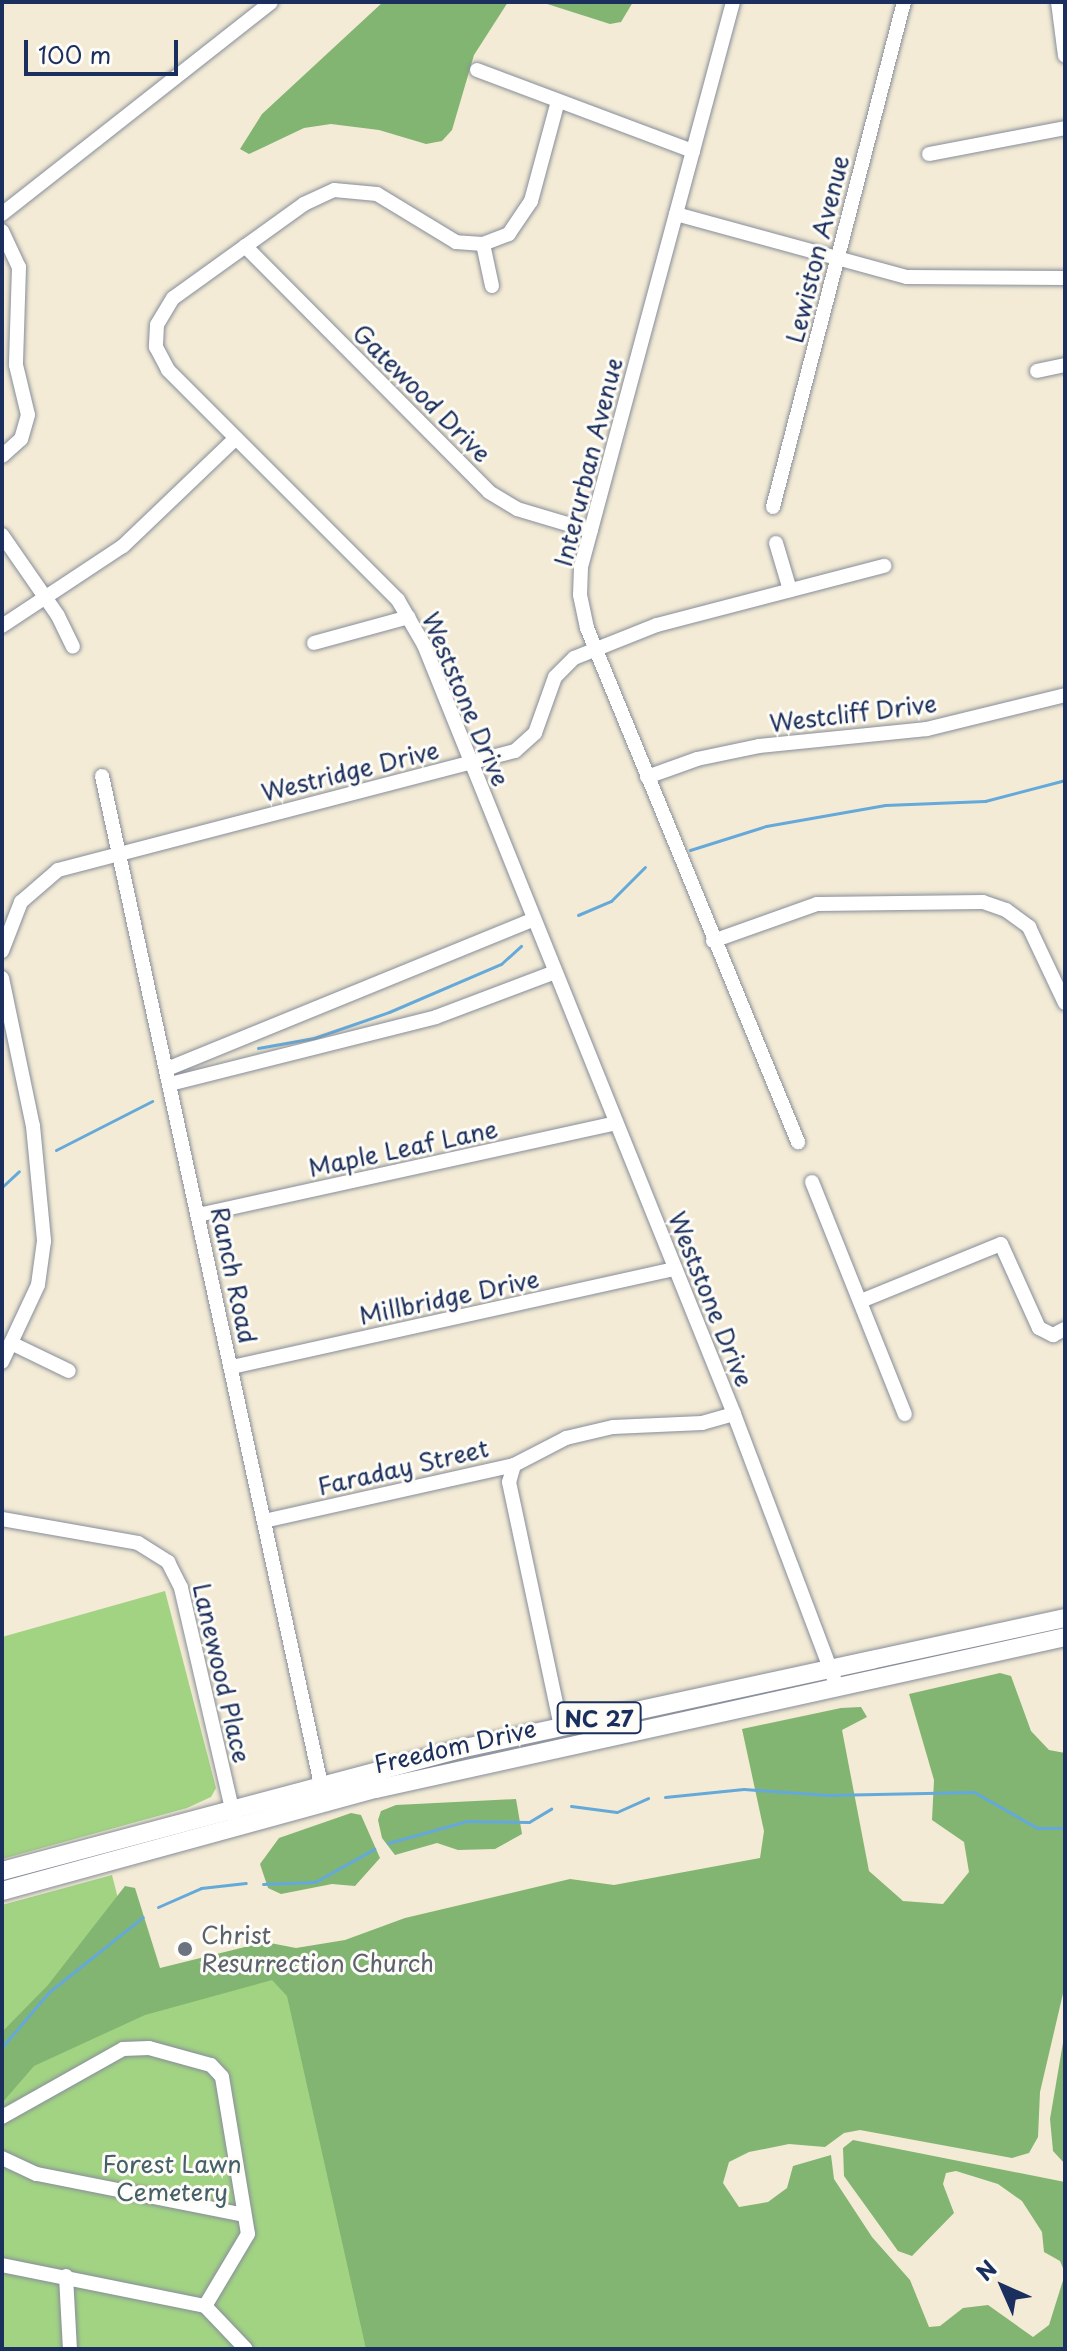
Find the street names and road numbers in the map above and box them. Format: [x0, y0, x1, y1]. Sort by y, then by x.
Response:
street label: Lewiston Avenue [780, 153, 854, 345]
street label: Gatewood Drive [347, 318, 497, 468]
street label: Interurban Avenue [548, 354, 628, 570]
street label: Weststone Drive [416, 608, 516, 790]
street label: Westcliff Drive [767, 688, 939, 738]
street label: Westridge Drive [258, 735, 442, 807]
street label: Maple Leaf Lane [306, 1114, 500, 1182]
street label: Ranch Road [206, 1205, 262, 1345]
street label: Weststone Drive [663, 1207, 759, 1391]
street label: Millbridge Drive [357, 1264, 541, 1330]
street label: Faraday Street [314, 1433, 492, 1501]
street label: Lanewood Place [187, 1580, 257, 1766]
road number: NC 27 [555, 1700, 643, 1736]
street label: Freedom Drive [371, 1713, 539, 1779]

